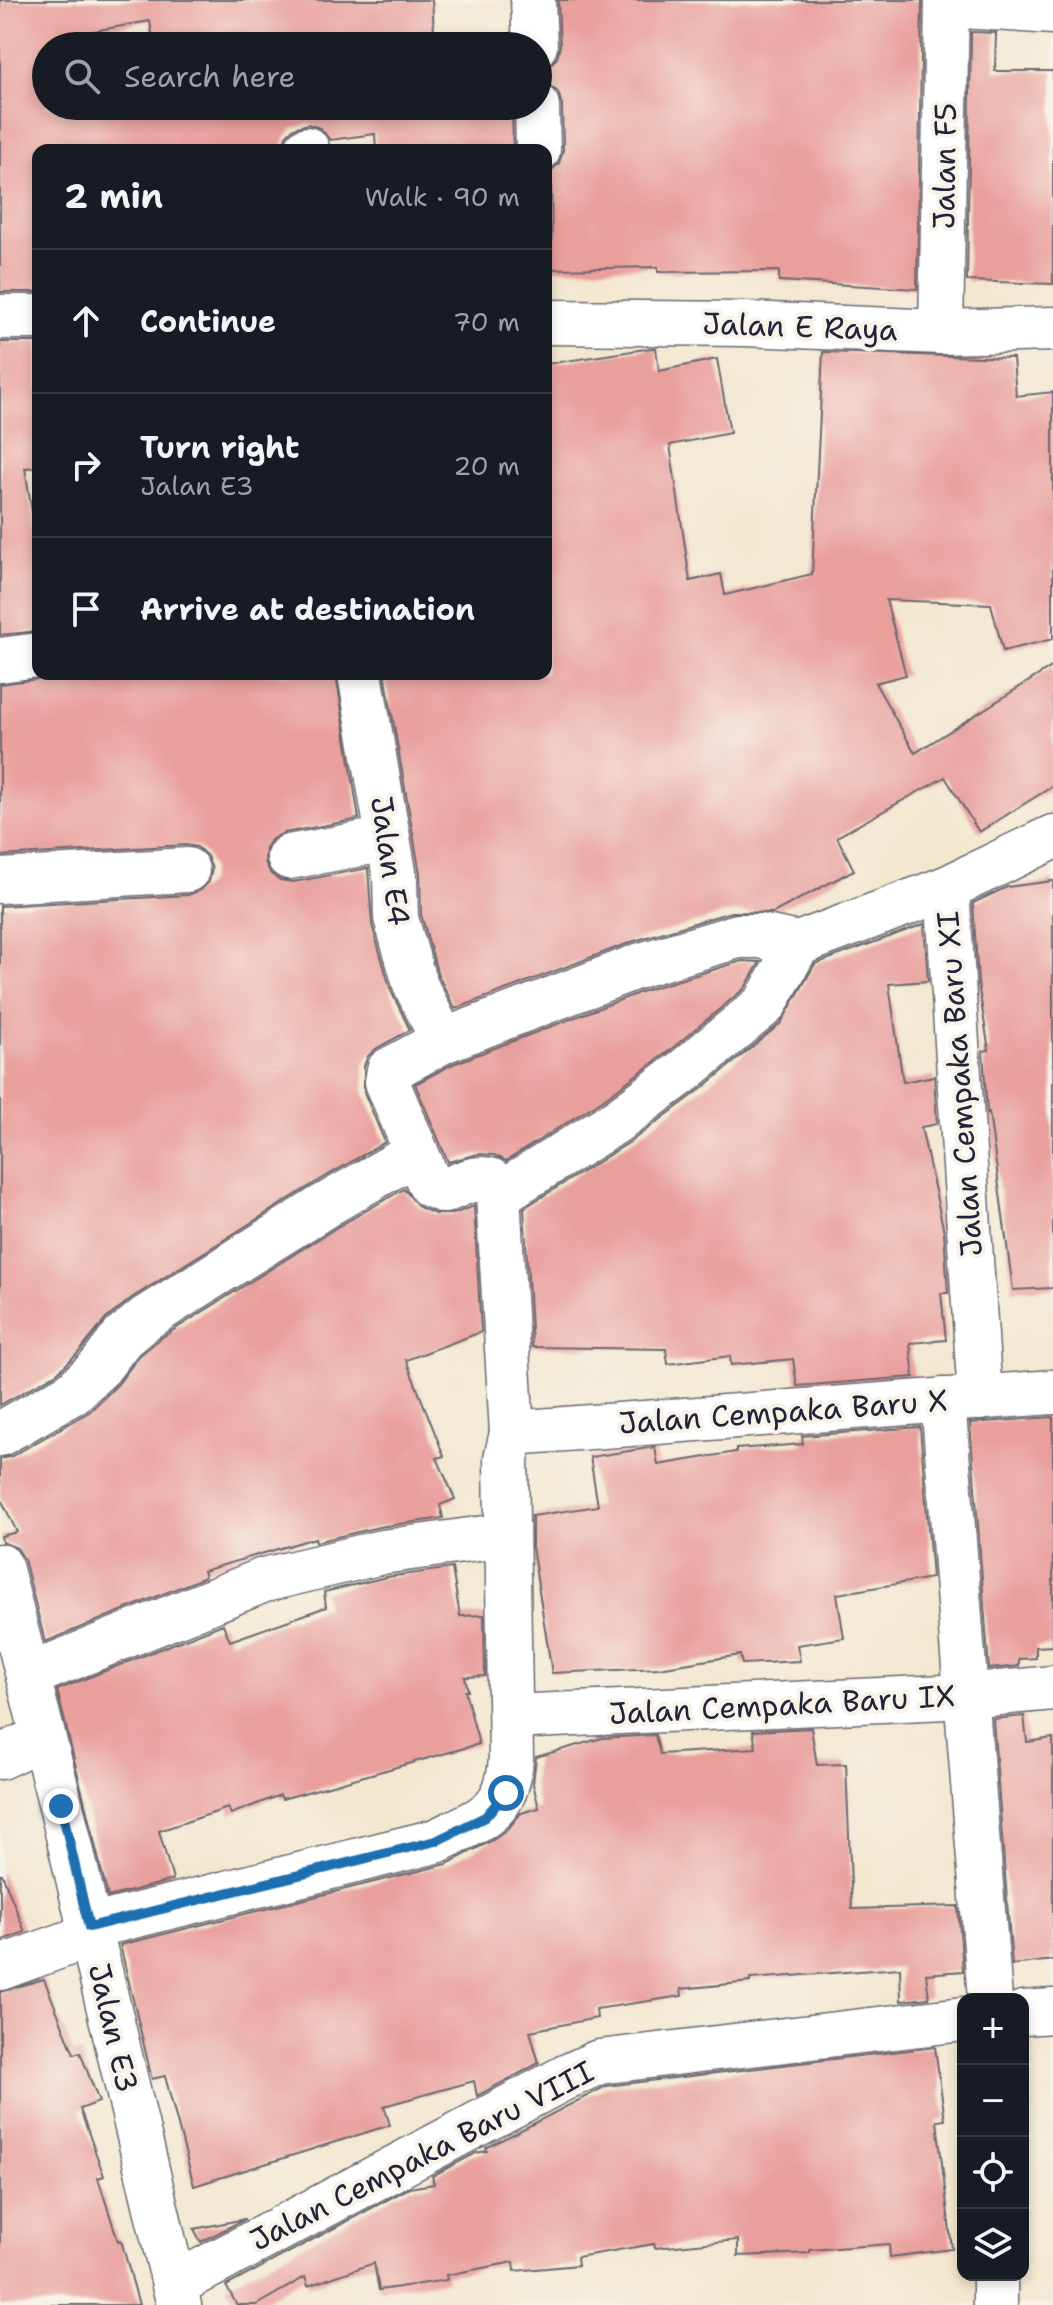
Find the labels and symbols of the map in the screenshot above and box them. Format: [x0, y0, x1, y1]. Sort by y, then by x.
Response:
street label: Jalan F5 [923, 102, 966, 230]
street label: Jalan E Raya [702, 303, 899, 350]
street label: Jalan E4 [361, 793, 420, 928]
street label: Jalan Cempaka Baru XI [927, 910, 992, 1258]
street label: Jalan Cempaka Baru X [617, 1380, 949, 1443]
street label: Jalan Cempaka Baru IX [608, 1675, 956, 1734]
route start [488, 1775, 524, 1811]
route end [43, 1788, 79, 1824]
street label: Jalan E3 [79, 1959, 148, 2096]
street label: Jalan Cempaka Baru VIII [243, 2051, 601, 2260]

